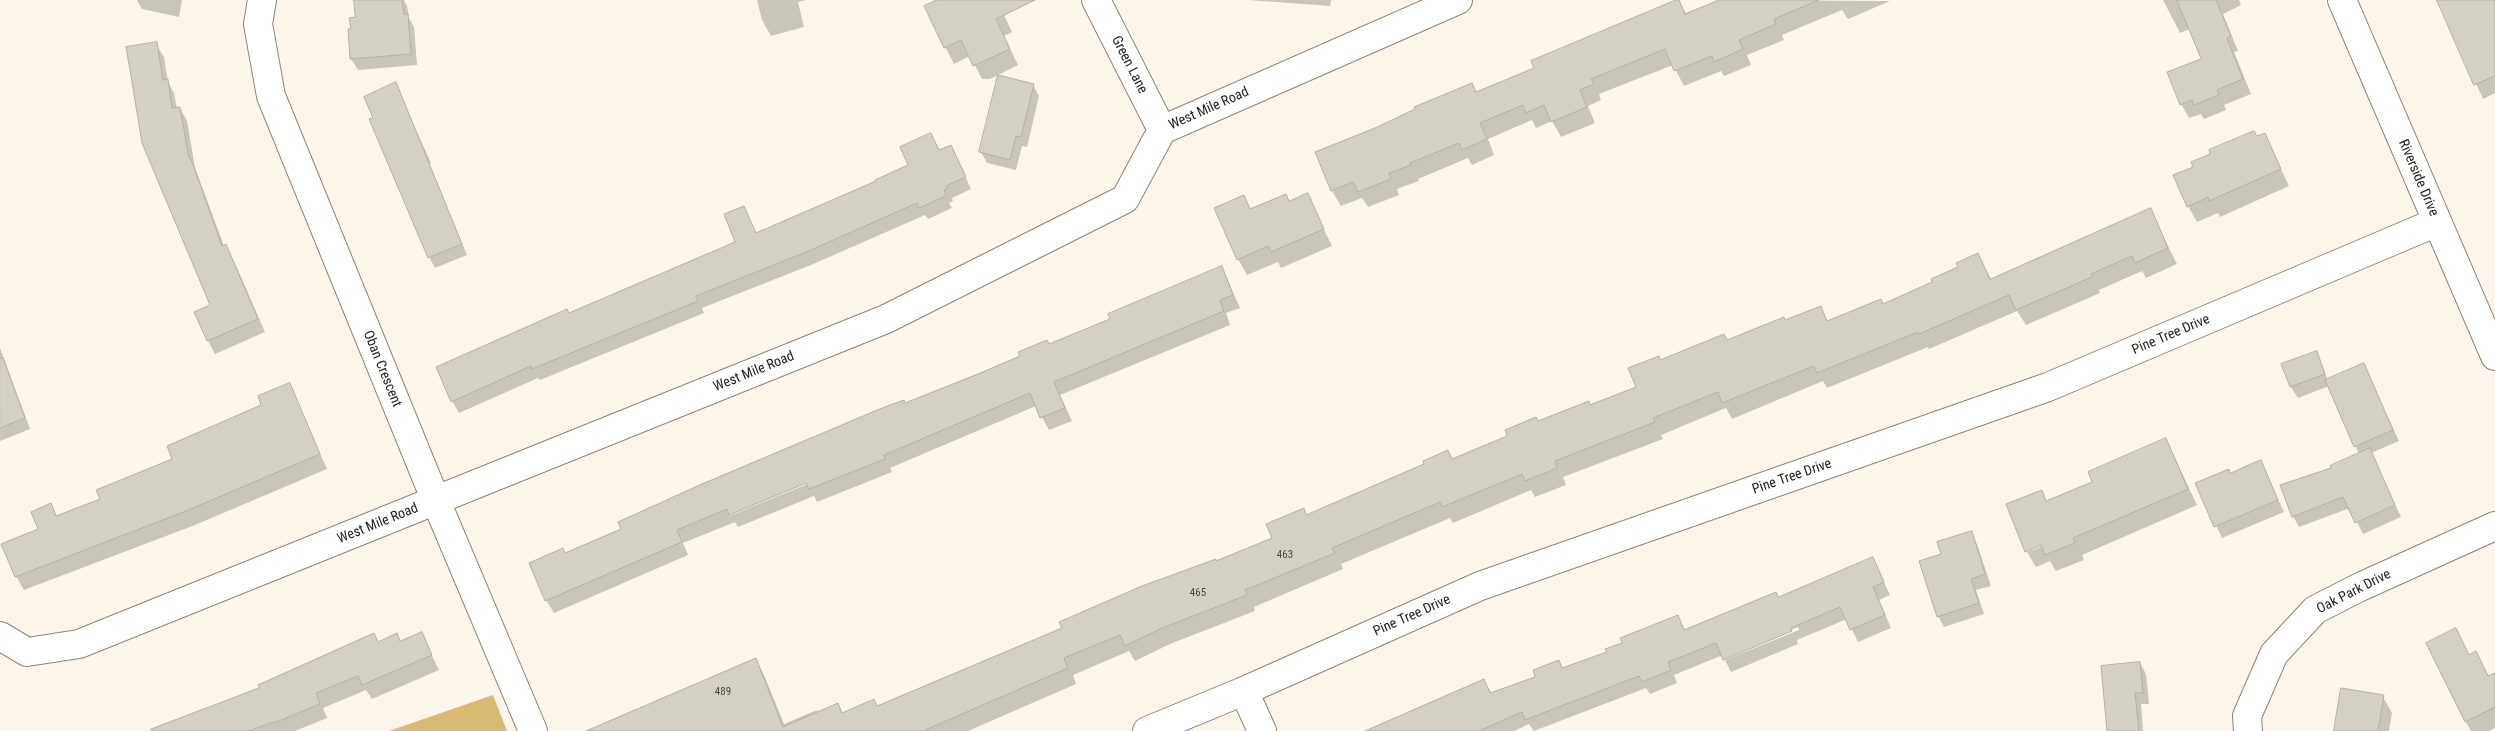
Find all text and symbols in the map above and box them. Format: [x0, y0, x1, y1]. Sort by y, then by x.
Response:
street label: Green Lane [1107, 33, 1151, 97]
street label: West Mile Road [1166, 84, 1252, 134]
street label: Riverside Drive [2394, 137, 2442, 219]
street label: Pine Tree Drive [2130, 311, 2212, 359]
street label: Oban Crescent [359, 328, 405, 410]
street label: West Mile Road [711, 348, 797, 396]
street label: Pine Tree Drive [1750, 456, 1834, 498]
street label: West Mile Road [335, 500, 421, 548]
house number: 463 [1277, 548, 1293, 562]
street label: Oak Park Drive [2314, 566, 2394, 618]
house number: 465 [1190, 586, 1206, 600]
street label: Pine Tree Drive [1371, 592, 1453, 640]
house number: 489 [715, 685, 731, 699]

